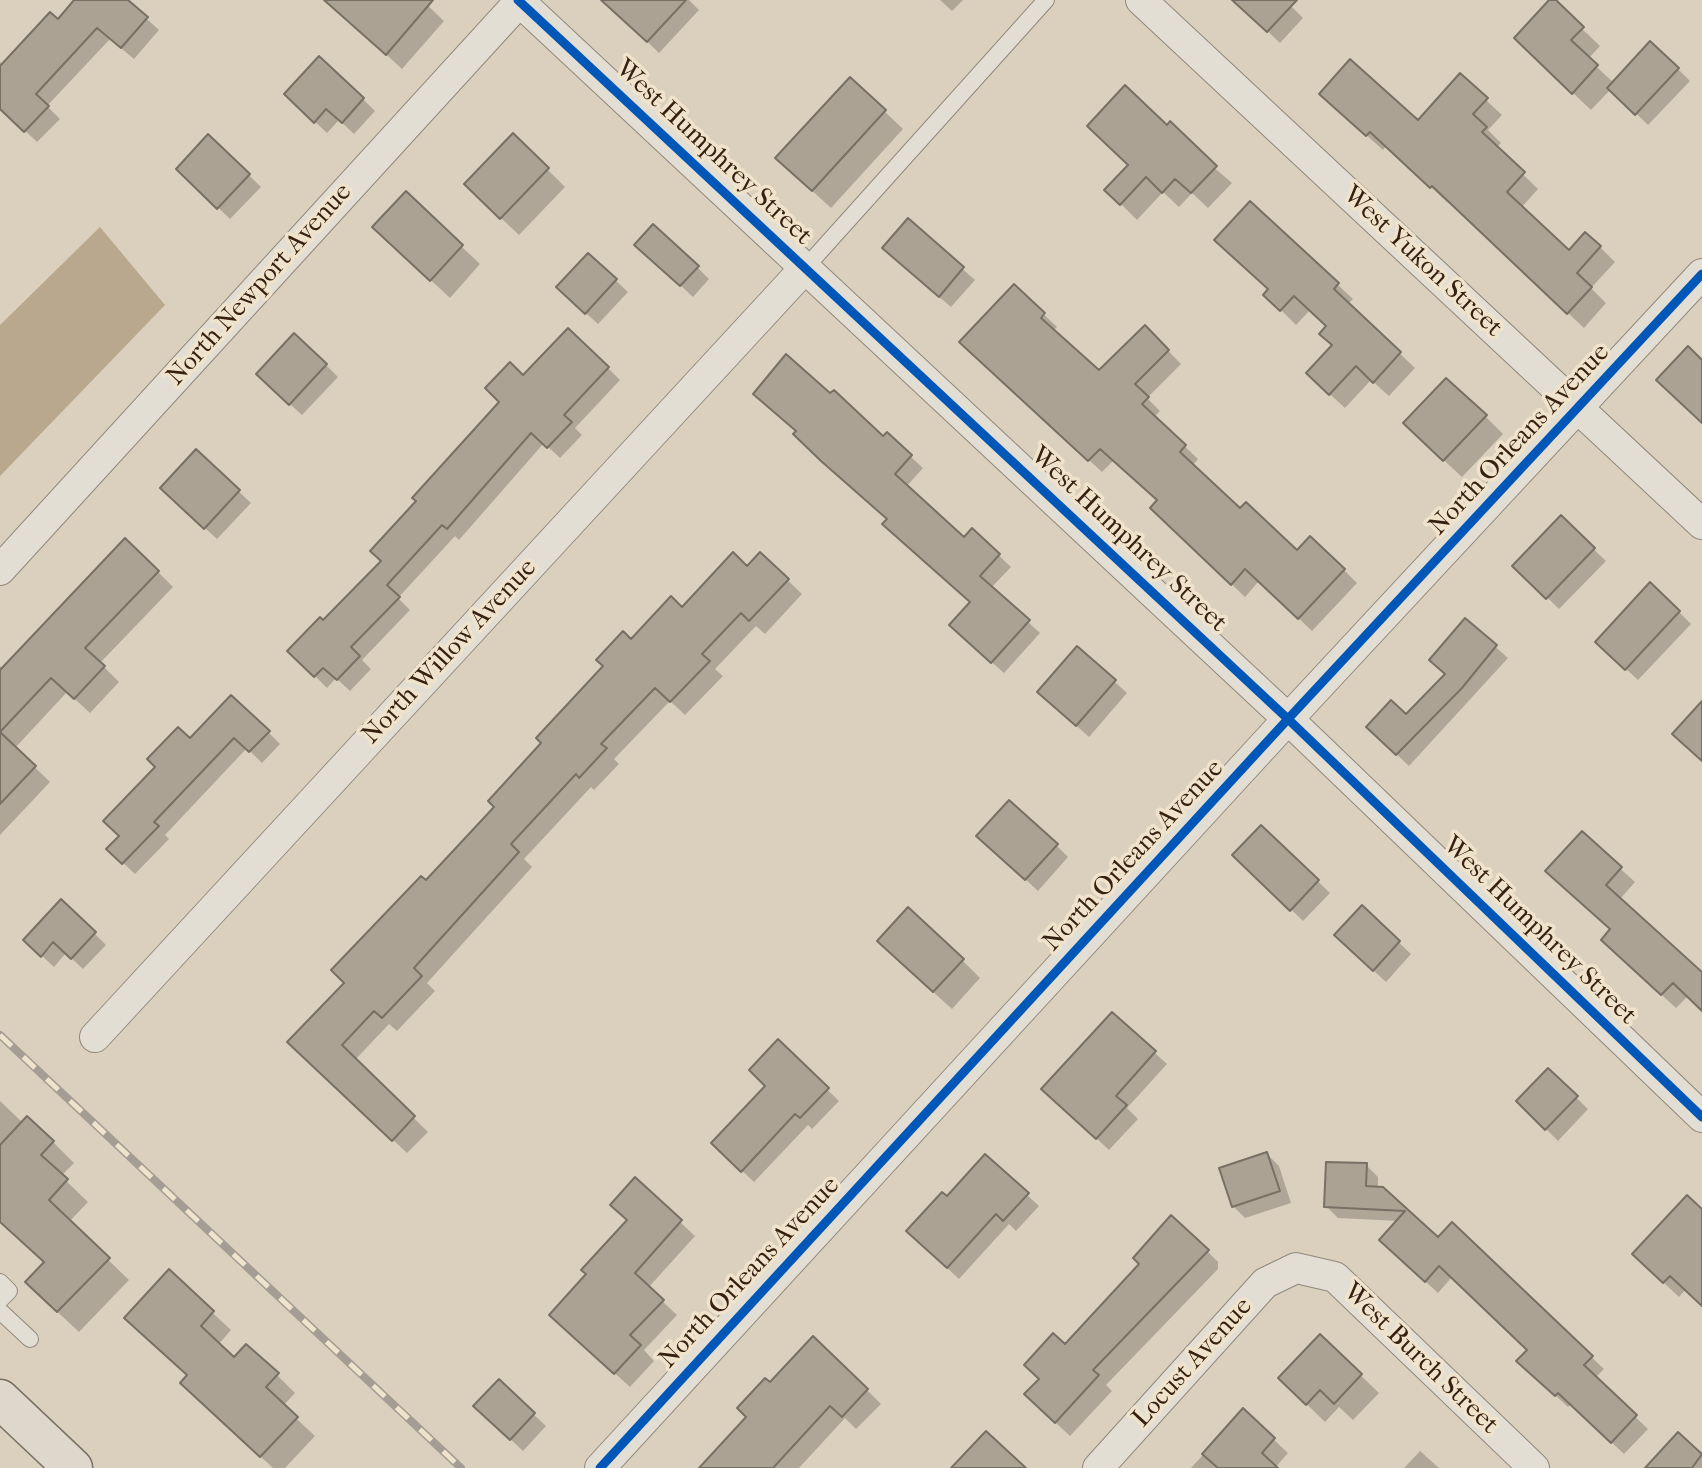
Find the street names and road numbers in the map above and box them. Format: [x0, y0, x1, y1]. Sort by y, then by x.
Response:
street label: West Humphrey Street [608, 54, 818, 252]
street label: North Newport Avenue [161, 177, 359, 393]
street label: West Yukon Street [1336, 180, 1508, 344]
street label: North Orleans Avenue [1423, 338, 1617, 542]
street label: West Humphrey Street [1023, 441, 1233, 639]
street label: North Willow Avenue [356, 553, 544, 751]
street label: North Orleans Avenue [1037, 754, 1231, 958]
street label: West Humphrey Street [1436, 830, 1642, 1032]
street label: North Orleans Avenue [653, 1171, 847, 1375]
street label: West Burch Street [1336, 1277, 1504, 1441]
street label: Locust Avenue [1127, 1292, 1259, 1434]

